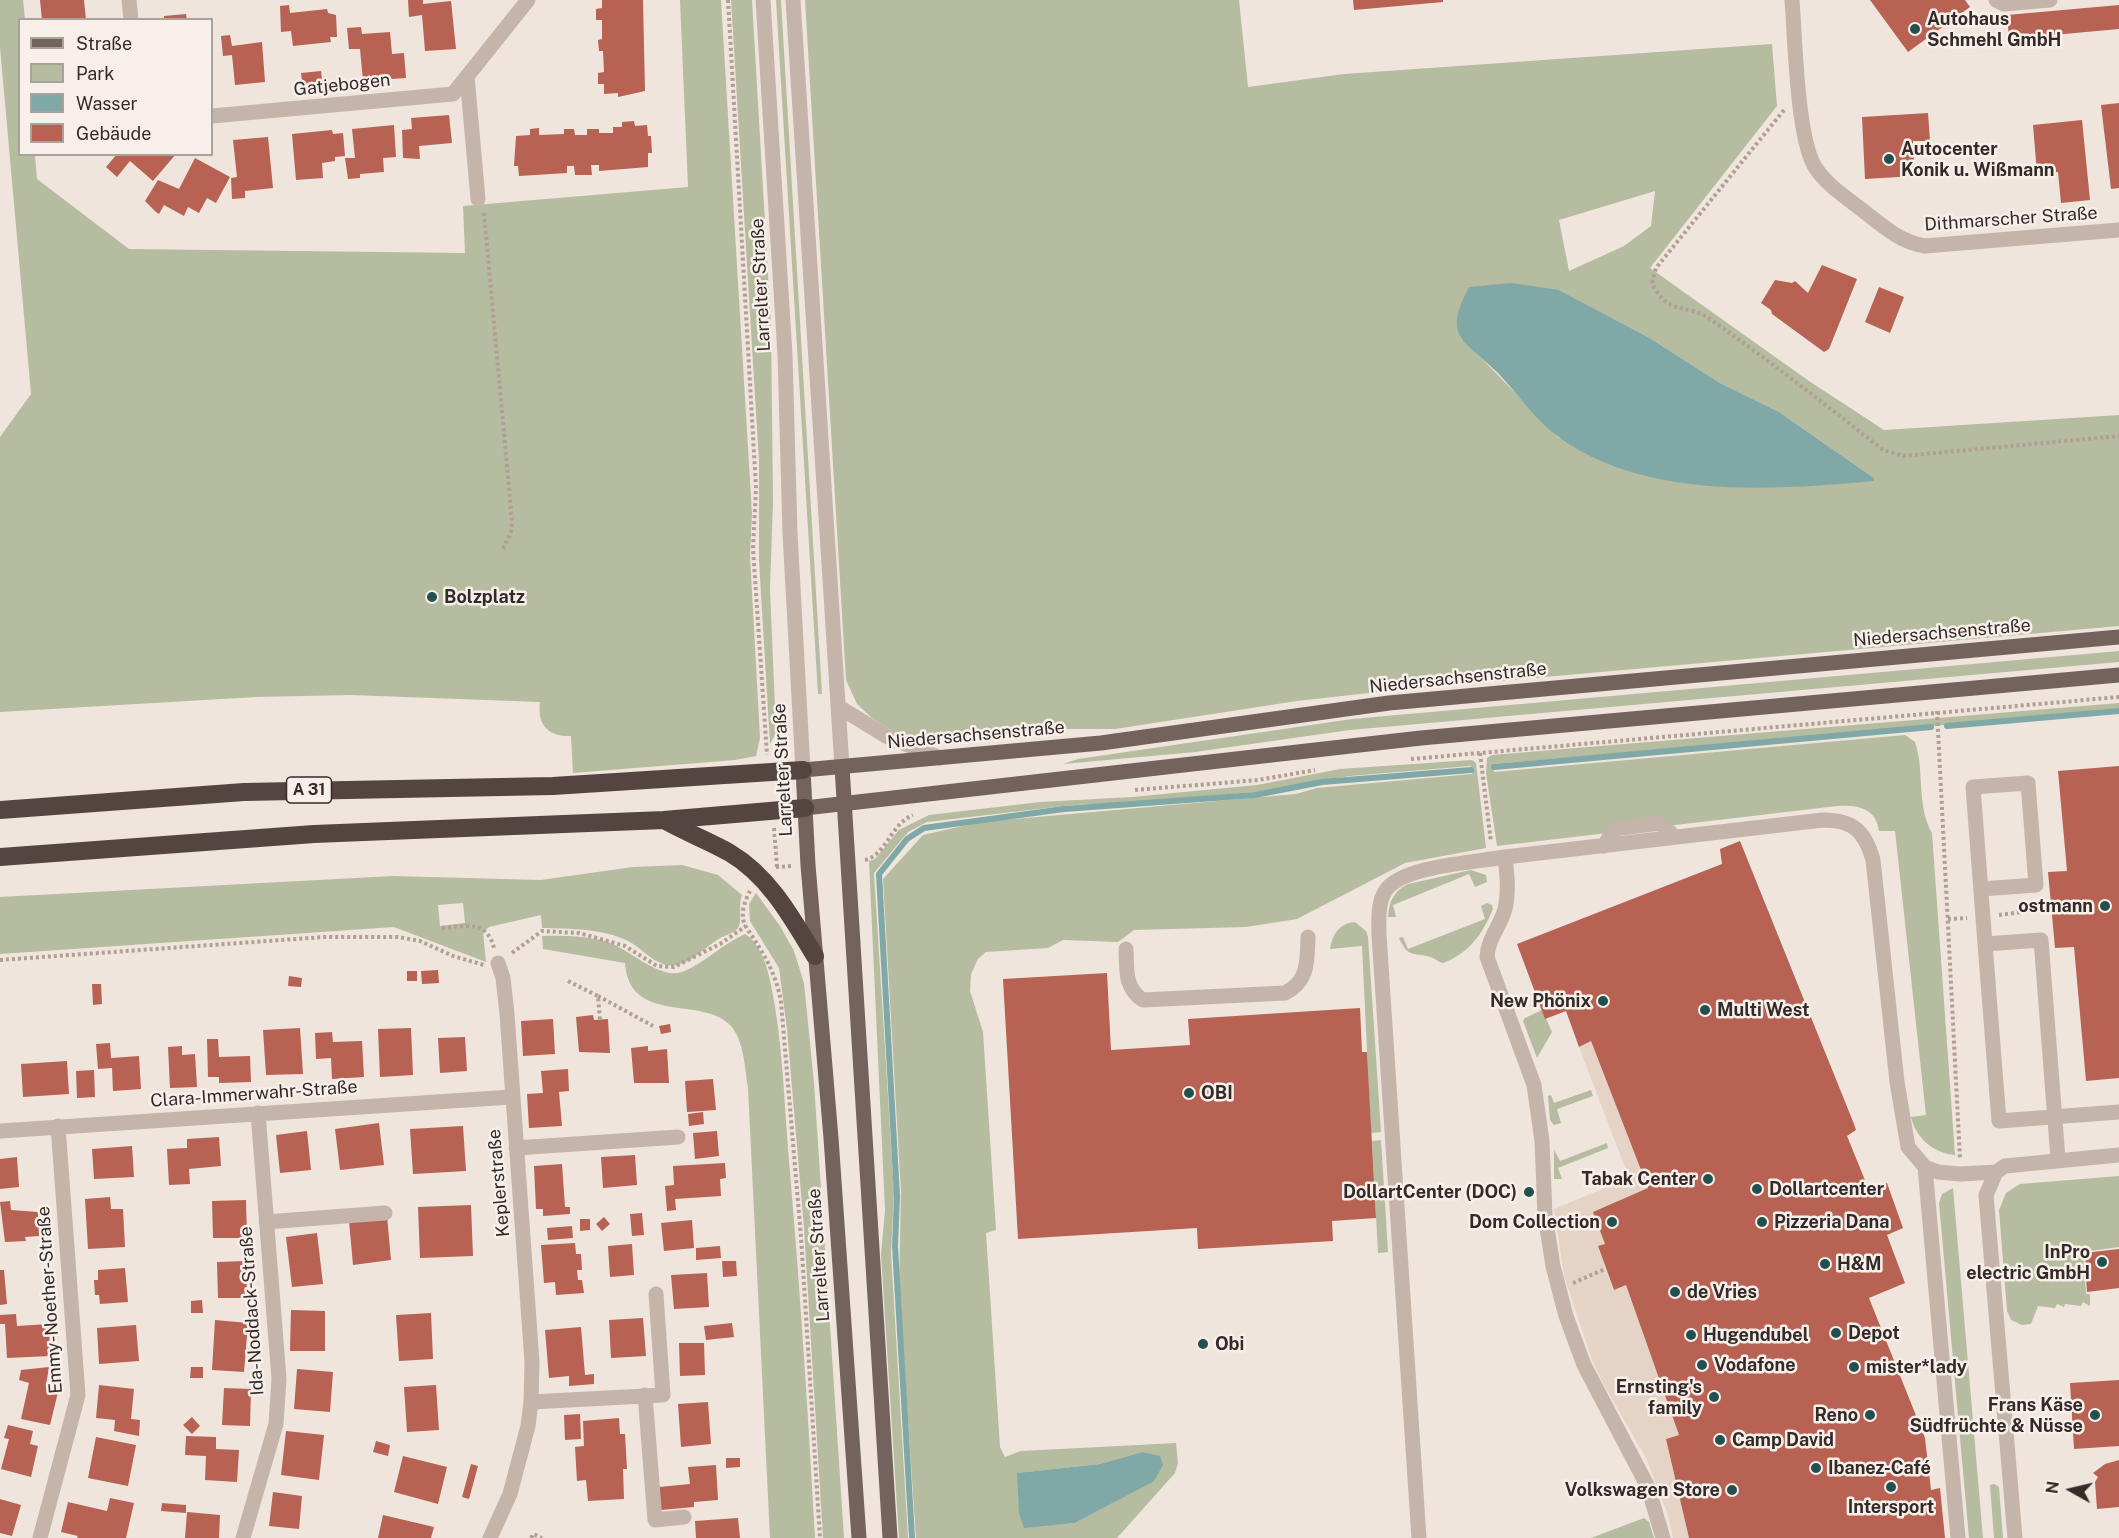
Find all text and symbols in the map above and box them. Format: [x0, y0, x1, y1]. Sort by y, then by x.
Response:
place label: Autohaus Schmehl GmbH [1927, 8, 2061, 50]
legend [18, 18, 213, 156]
marker: Autohaus Schmehl GmbH [1908, 22, 1922, 36]
text: Straße [76, 33, 132, 54]
text: Park [76, 63, 114, 84]
street label: Gatjebogen [293, 69, 391, 101]
text: Wasser [76, 93, 138, 114]
text: Gebäude [76, 123, 151, 144]
place label: Autocenter Konik u. Wißmann [1901, 138, 2055, 180]
marker: Autocenter Konik u. Wißmann [1882, 152, 1896, 166]
street label: Dithmarscher Straße [1924, 202, 2098, 236]
street label: Larrelter Straße [747, 218, 775, 352]
place label: Bolzplatz [444, 586, 525, 608]
marker: Bolzplatz [425, 590, 439, 604]
street label: Niedersachsenstraße [1852, 614, 2032, 652]
street label: Niedersachsenstraße [1368, 658, 1548, 698]
street label: Larrelter Straße [769, 703, 797, 837]
street label: Niedersachsenstraße [886, 716, 1066, 754]
road number: A 31 [286, 777, 332, 803]
place label: ostmann [2018, 895, 2093, 917]
marker: ostmann [2098, 899, 2112, 913]
place label: New Phönix [1490, 990, 1591, 1012]
marker: New Phönix [1596, 994, 1610, 1008]
place label: Multi West [1717, 999, 1810, 1021]
marker: Multi West [1698, 1003, 1712, 1017]
street label: Clara-Immerwahr-Straße [150, 1076, 358, 1112]
place label: OBI [1201, 1082, 1233, 1104]
marker: OBI [1182, 1086, 1196, 1100]
street label: Keplerstraße [484, 1128, 514, 1238]
place label: Tabak Center [1582, 1168, 1696, 1190]
marker: Tabak Center [1701, 1172, 1715, 1186]
place label: Dollartcenter [1769, 1178, 1884, 1200]
place label: DollartCenter (DOC) [1343, 1181, 1517, 1203]
marker: Dollartcenter [1750, 1182, 1764, 1196]
marker: DollartCenter (DOC) [1522, 1185, 1536, 1199]
street label: Larrelter Straße [804, 1188, 834, 1322]
street label: Emmy-Noether-Straße [33, 1206, 67, 1394]
place label: Dom Collection [1469, 1211, 1600, 1233]
place label: Pizzeria Dana [1774, 1211, 1889, 1233]
marker: Dom Collection [1605, 1215, 1619, 1229]
marker: Pizzeria Dana [1755, 1215, 1769, 1229]
street label: Ida-Noddack-Straße [235, 1226, 269, 1396]
place label: InPro electric GmbH [1966, 1241, 2090, 1284]
place label: H&M [1837, 1253, 1881, 1275]
marker: InPro electric GmbH [2095, 1255, 2109, 1269]
marker: H&M [1818, 1257, 1832, 1271]
place label: de Vries [1687, 1281, 1757, 1303]
marker: de Vries [1668, 1285, 1682, 1299]
place label: Depot [1848, 1322, 1900, 1344]
place label: Hugendubel [1703, 1324, 1809, 1346]
marker: Depot [1829, 1326, 1843, 1340]
marker: Hugendubel [1684, 1328, 1698, 1342]
place label: Obi [1215, 1333, 1244, 1355]
marker: Obi [1196, 1337, 1210, 1351]
place label: Vodafone [1714, 1354, 1796, 1376]
place label: mister*lady [1866, 1356, 1967, 1378]
marker: Vodafone [1695, 1358, 1709, 1372]
marker: mister*lady [1847, 1360, 1861, 1374]
place label: Ernsting's family [1616, 1376, 1702, 1418]
marker: Ernsting's family [1707, 1390, 1721, 1404]
place label: Frans Käse Südfrüchte & Nüsse [1910, 1394, 2083, 1436]
place label: Reno [1814, 1404, 1858, 1426]
marker: Reno [1863, 1408, 1877, 1422]
marker: Frans Käse Südfrüchte & Nüsse [2088, 1408, 2102, 1422]
place label: Camp David [1732, 1429, 1834, 1451]
marker: Camp David [1713, 1433, 1727, 1447]
place label: Ibanez-Café [1828, 1457, 1931, 1479]
north arrow [2041, 1460, 2101, 1520]
marker: Ibanez-Café [1809, 1461, 1823, 1475]
place label: Volkswagen Store [1565, 1479, 1720, 1501]
marker: Intersport [1884, 1480, 1898, 1494]
text: N [2042, 1480, 2063, 1495]
marker: Volkswagen Store [1725, 1483, 1739, 1497]
place label: Intersport [1848, 1496, 1934, 1518]

